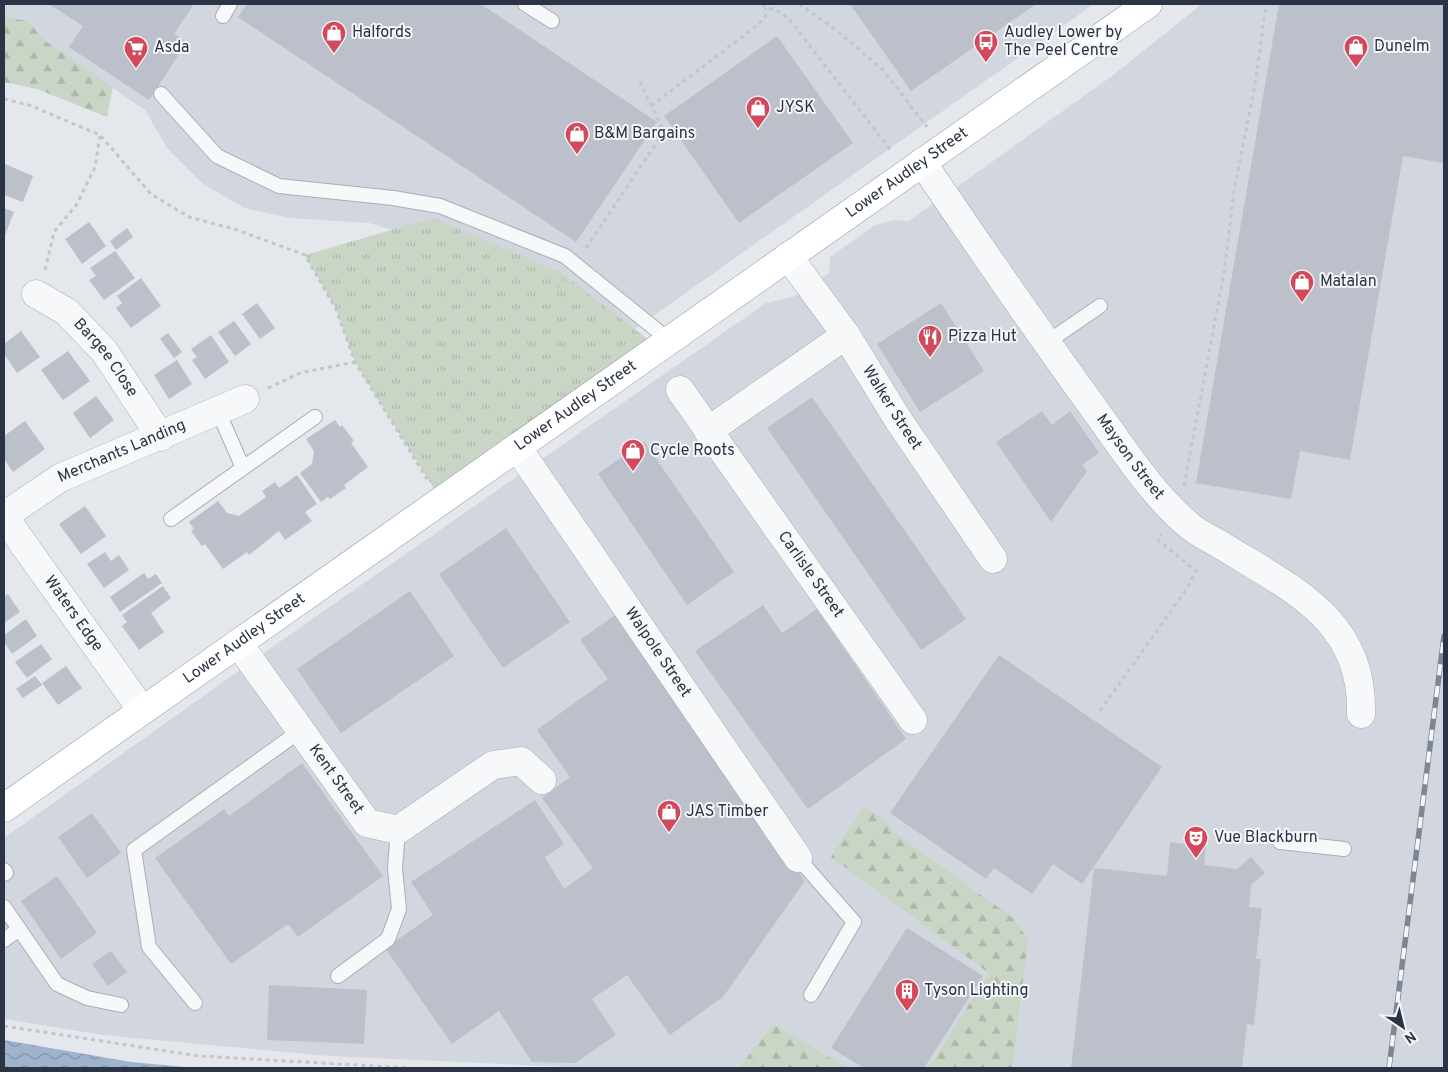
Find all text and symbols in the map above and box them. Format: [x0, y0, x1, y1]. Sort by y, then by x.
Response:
shop icon: Halfords [321, 20, 347, 54]
place label: Halfords [352, 23, 411, 43]
place label: Audley Lower by The Peel Centre [1004, 23, 1123, 61]
bus stop icon: Audley Lower by The Peel Centre [973, 29, 999, 63]
shop icon: Dunelm [1343, 34, 1369, 68]
supermarket icon: Asda [123, 35, 149, 69]
place label: Dunelm [1374, 37, 1430, 57]
place label: Asda [154, 38, 190, 58]
shop icon: JYSK [745, 95, 771, 129]
place label: JYSK [776, 98, 815, 118]
shop icon: B&M Bargains [564, 121, 590, 155]
street label: Lower Audley Street [842, 123, 972, 223]
place label: B&M Bargains [594, 124, 695, 144]
shop icon: Matalan [1289, 269, 1315, 303]
place label: Matalan [1320, 272, 1377, 292]
street label: Bargee Close [69, 314, 142, 401]
restaurant icon: Pizza Hut [917, 324, 943, 358]
place label: Pizza Hut [948, 327, 1017, 347]
street label: Lower Audley Street [511, 356, 641, 456]
street label: Walker Street [857, 362, 926, 454]
street label: Mayson Street [1091, 410, 1168, 504]
street label: Merchants Landing [55, 415, 189, 488]
shop icon: Cycle Roots [620, 438, 646, 472]
place label: Cycle Roots [650, 441, 735, 461]
street label: Carlisle Street [773, 527, 848, 622]
street label: Waters Edge [39, 572, 107, 656]
street label: Lower Audley Street [180, 589, 309, 689]
street label: Walpole Street [620, 604, 695, 701]
street label: Kent Street [304, 741, 368, 819]
shop icon: JAS Timber [656, 799, 682, 833]
place label: JAS Timber [686, 802, 769, 822]
theatre icon: Vue Blackburn [1183, 825, 1209, 859]
place label: Vue Blackburn [1214, 828, 1318, 848]
building icon: Tyson Lighting [894, 978, 920, 1012]
place label: Tyson Lighting [924, 981, 1029, 1001]
north arrow [1378, 1002, 1428, 1052]
text: N [1401, 1027, 1419, 1046]

